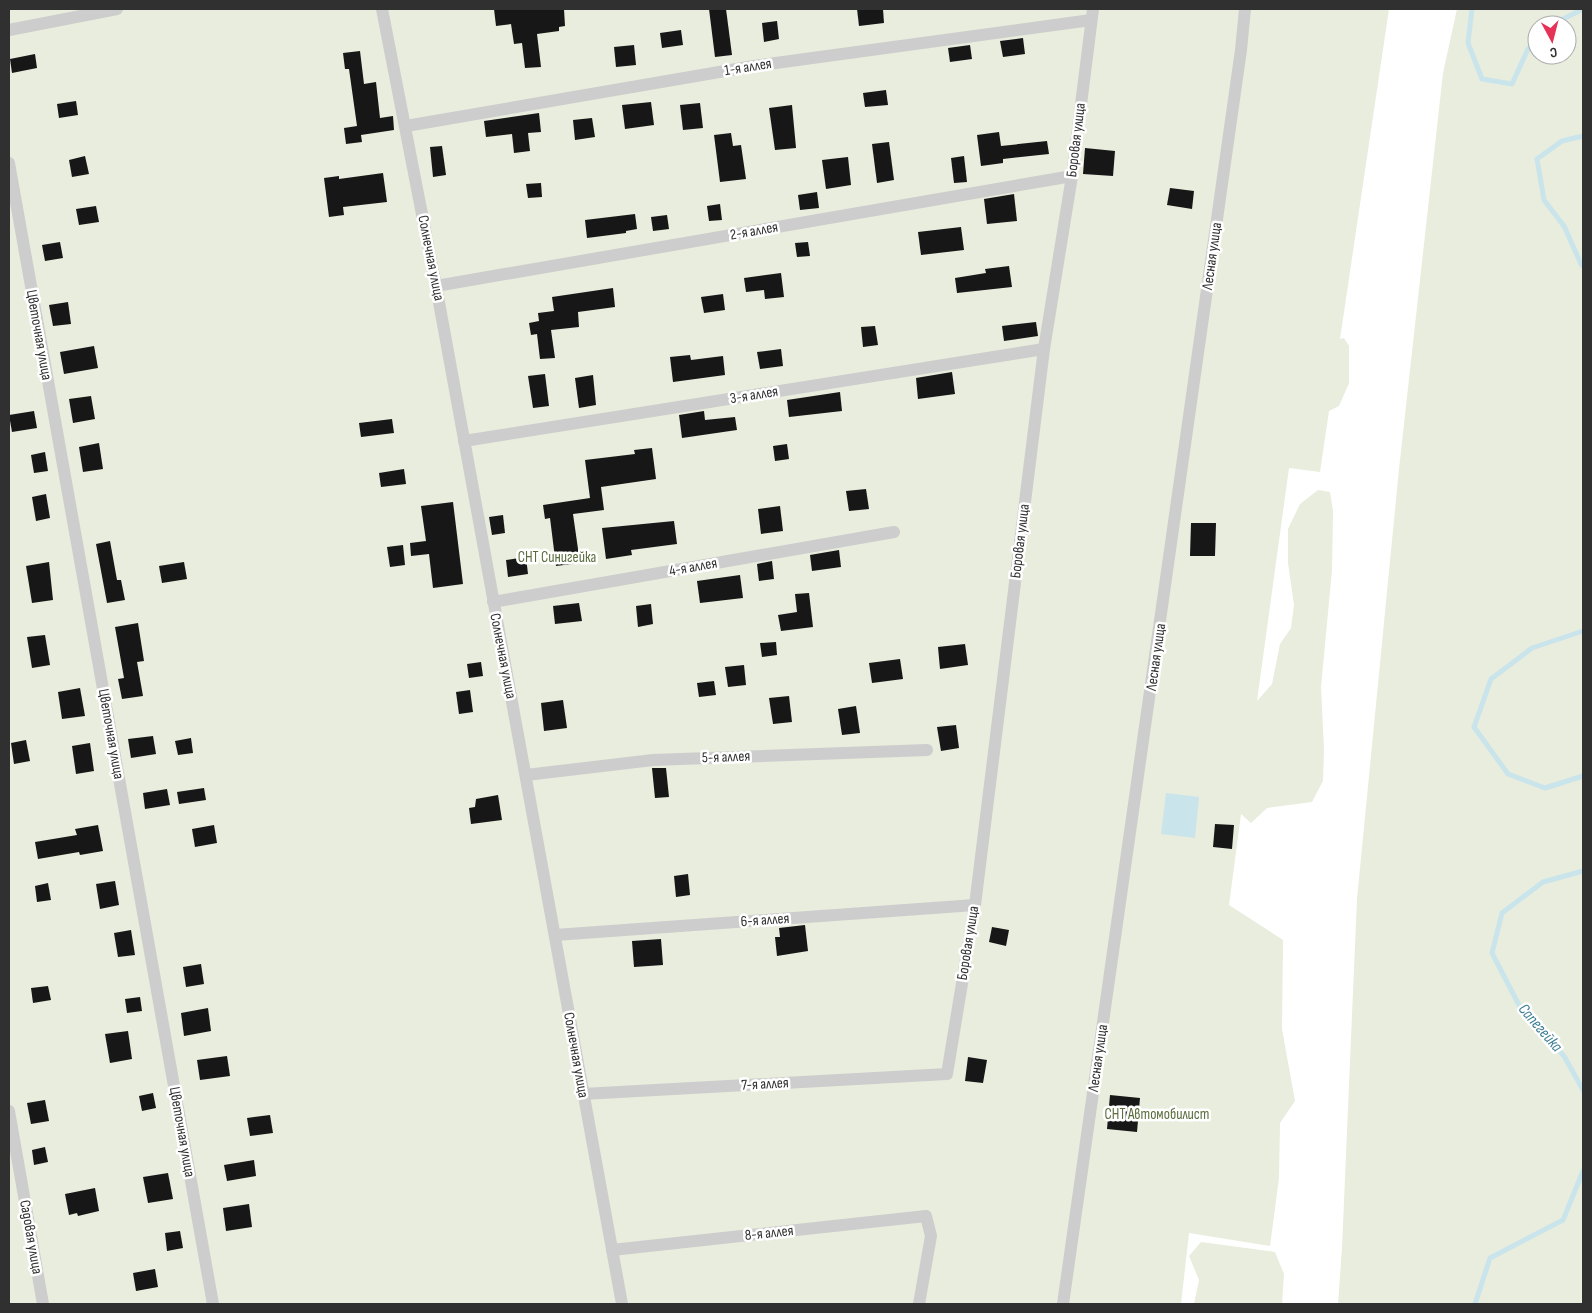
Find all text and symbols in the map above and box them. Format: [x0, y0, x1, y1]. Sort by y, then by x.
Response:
north arrow [1527, 15, 1577, 65]
text: С [1549, 44, 1558, 61]
street label: 1-я аллея [723, 54, 773, 80]
street label: Боровая улица [1062, 102, 1090, 178]
street label: Солнечная улица [413, 214, 449, 303]
street label: 2-я аллея [728, 217, 780, 245]
street label: Лесная улица [1198, 221, 1226, 292]
street label: Цветочная улица [22, 288, 56, 382]
street label: 3-я аллея [729, 382, 780, 408]
street label: Боровая улица [1006, 503, 1034, 579]
park label: СНТ Синигейка [518, 548, 597, 567]
street label: 4-я аллея [667, 553, 719, 581]
street label: Солнечная улица [485, 612, 521, 701]
street label: Лесная улица [1142, 622, 1170, 693]
street label: Цветочная улица [94, 687, 128, 781]
street label: 5-я аллея [702, 747, 751, 767]
street label: Боровая улица [953, 904, 983, 981]
street label: 6-я аллея [740, 909, 790, 931]
water label: Сапегейка [1514, 1000, 1566, 1056]
street label: Солнечная улица [559, 1011, 593, 1099]
street label: Лесная улица [1084, 1023, 1112, 1094]
street label: 7-я аллея [741, 1073, 789, 1095]
street label: Цветочная улица [165, 1085, 199, 1179]
park label: СНТ Автомобилист [1105, 1105, 1209, 1124]
street label: Садовая улица [15, 1199, 47, 1276]
street label: 8-я аллея [744, 1221, 794, 1245]

